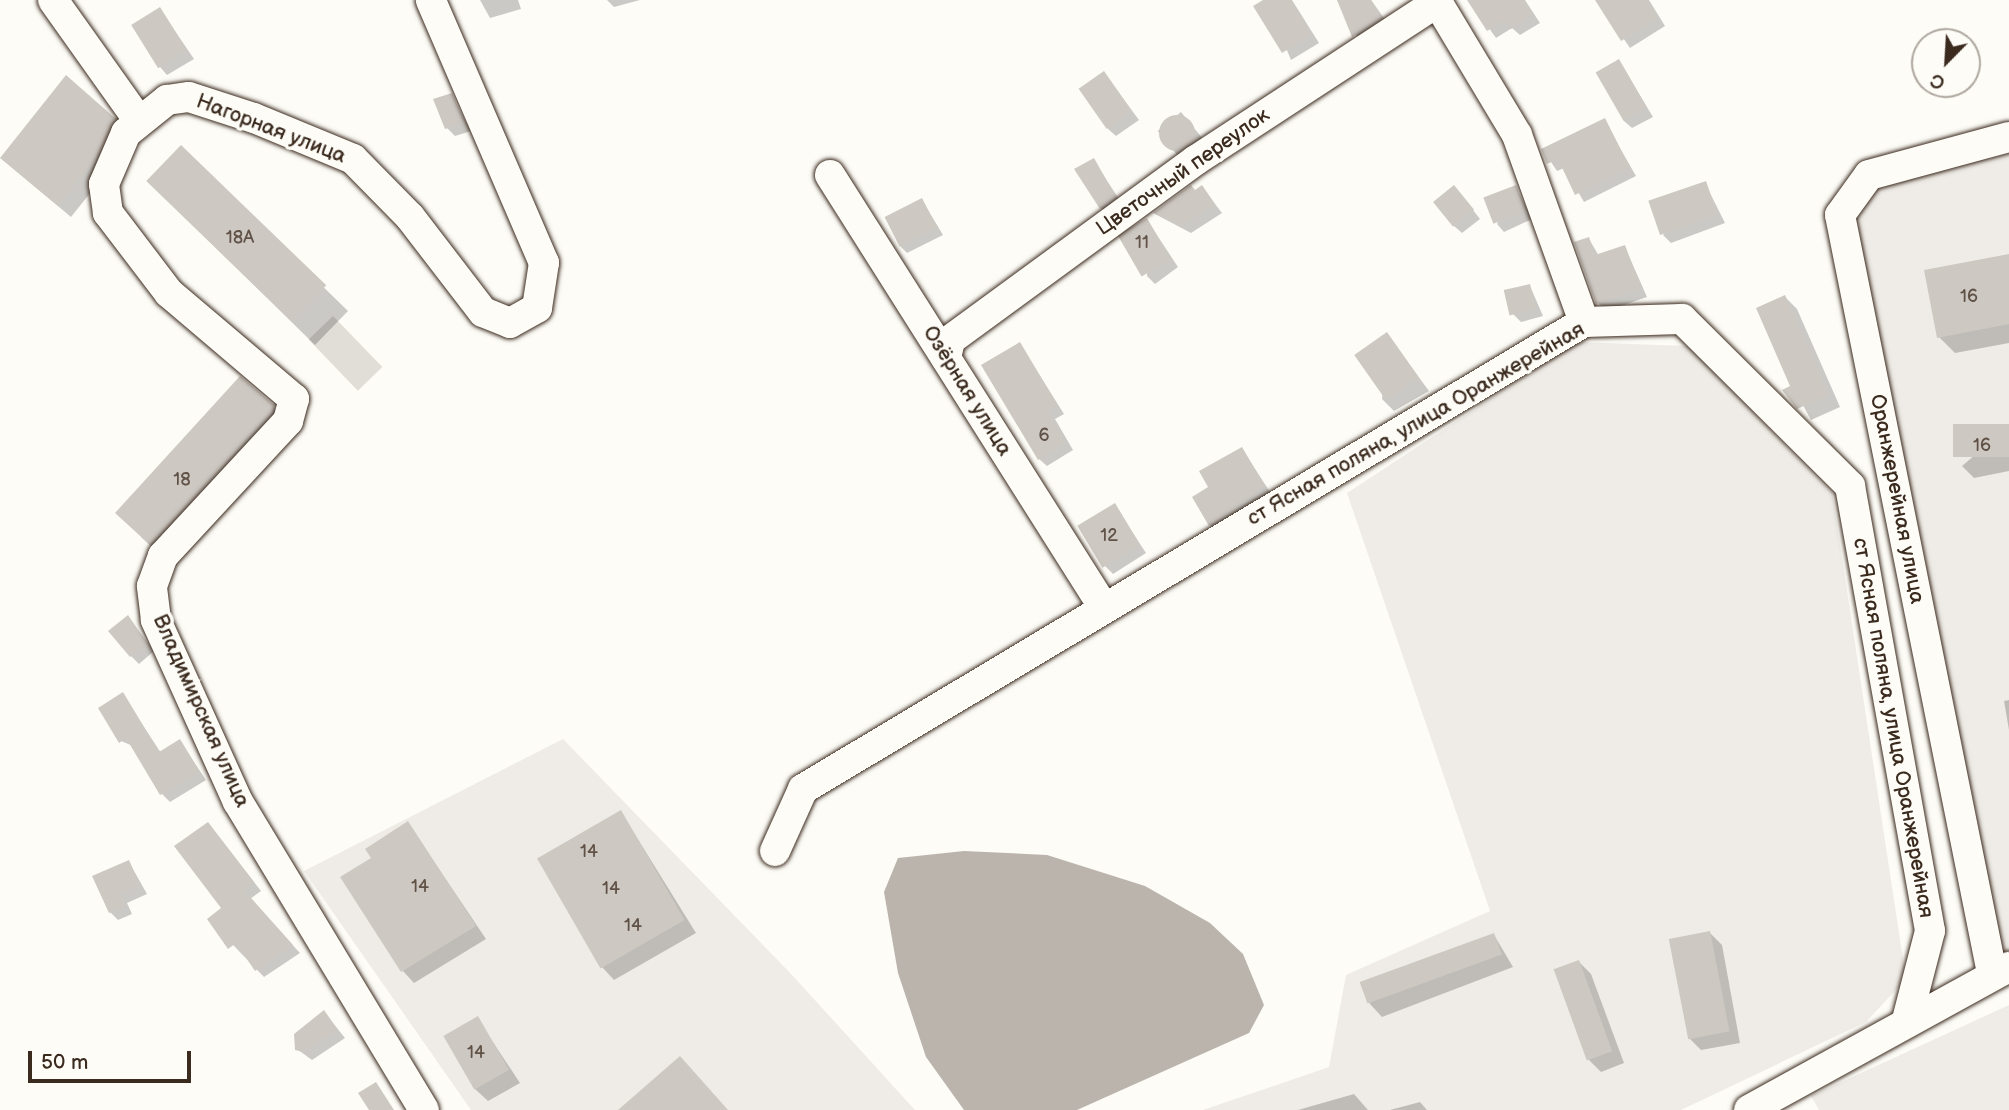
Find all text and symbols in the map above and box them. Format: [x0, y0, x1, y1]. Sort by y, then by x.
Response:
north arrow [1911, 28, 1981, 98]
text: С [1927, 68, 1949, 94]
street label: Нагорная улица [193, 89, 349, 169]
street label: Цветочный переулок [1092, 103, 1274, 241]
house number: 18А [226, 227, 254, 249]
house number: 11 [1135, 232, 1149, 254]
house number: 16 [1960, 286, 1978, 308]
street label: ст Ясная поляна, улица Оранжерейная [1243, 317, 1589, 531]
street label: Озёрная улица [917, 321, 1017, 461]
street label: Оранжерейная улица [1864, 392, 1930, 606]
house number: 6 [1039, 425, 1049, 447]
house number: 16 [1973, 435, 1991, 457]
house number: 18 [173, 469, 191, 491]
house number: 12 [1100, 525, 1118, 547]
street label: ст Ясная поляна, улица Оранжерейная [1847, 536, 1939, 920]
street label: Владимирская улица [147, 611, 255, 811]
house number: 14 [580, 841, 598, 863]
house number: 14 [411, 876, 429, 898]
house number: 14 [602, 878, 620, 900]
house number: 14 [624, 915, 642, 937]
scale bar [32, 1036, 194, 1080]
house number: 14 [467, 1042, 485, 1064]
text: 50 m [41, 1050, 88, 1075]

